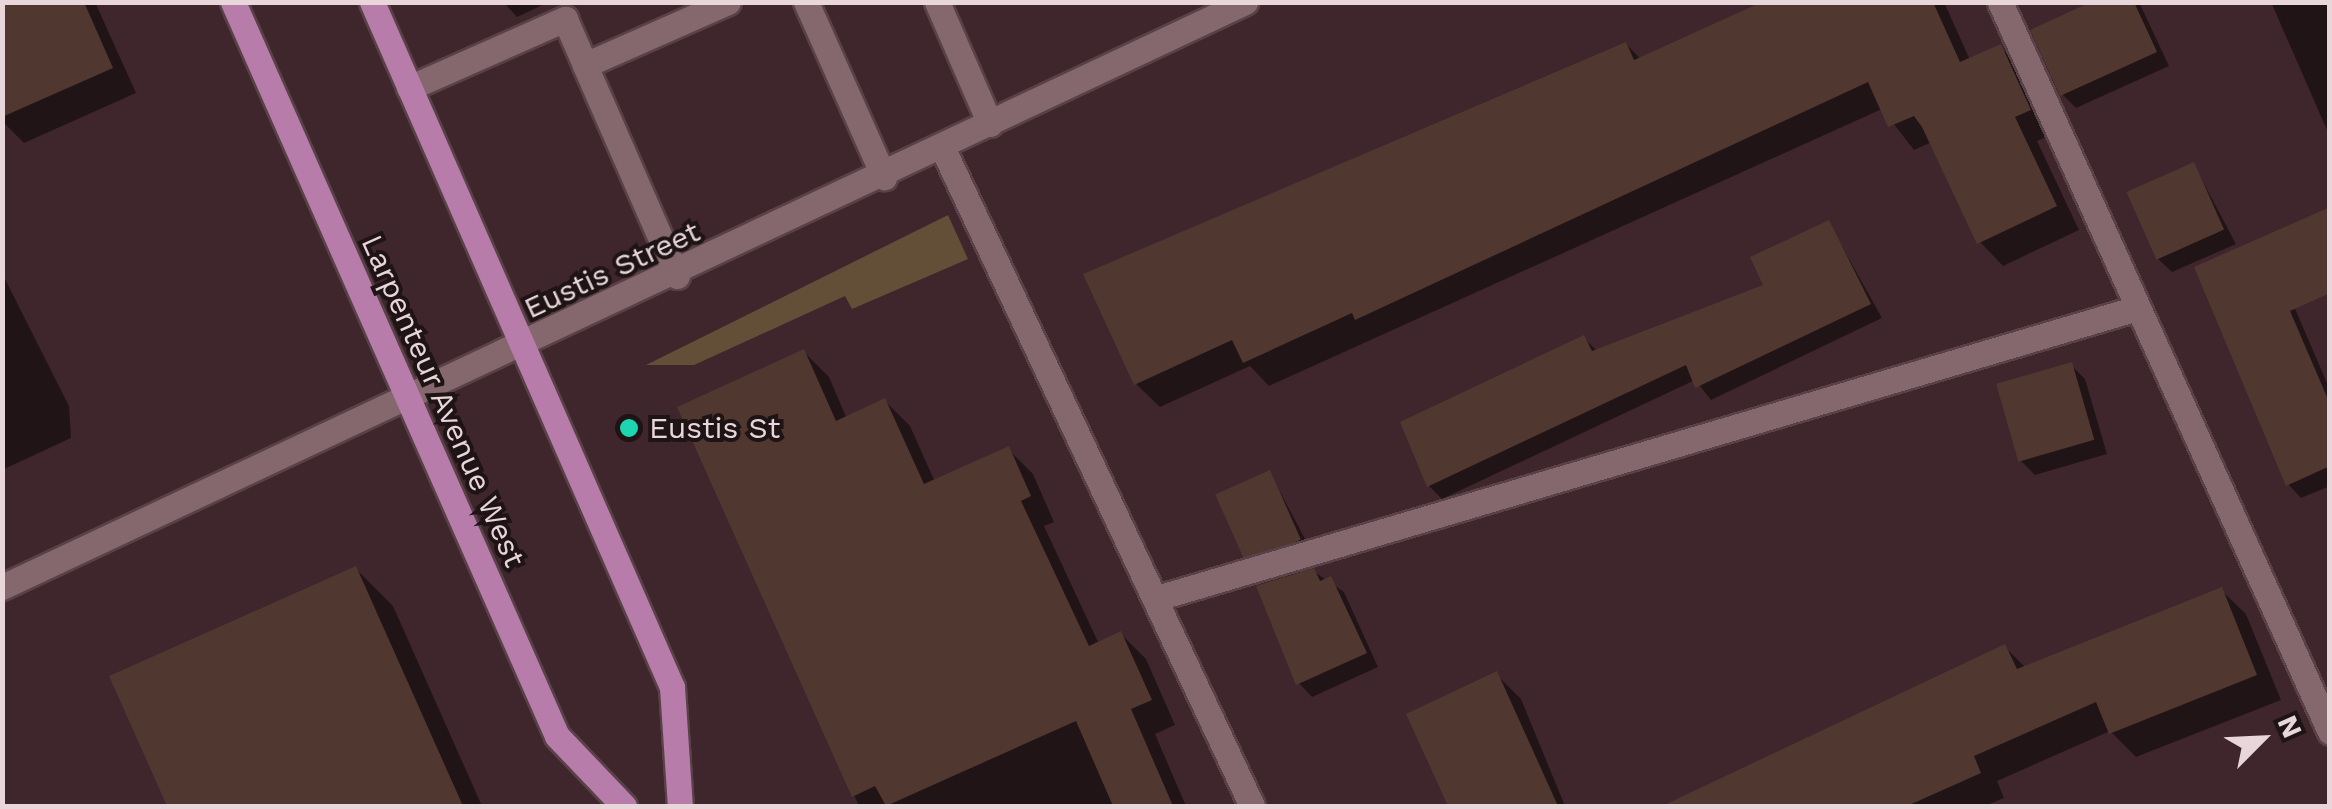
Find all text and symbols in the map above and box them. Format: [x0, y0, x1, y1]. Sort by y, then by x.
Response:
street label: Eustis Street [518, 214, 706, 326]
street label: Larpenteur Avenue West [353, 228, 533, 574]
place label: Eustis St [649, 410, 780, 446]
marker: Eustis St [618, 417, 640, 439]
north arrow [2212, 689, 2312, 789]
text: N [2271, 710, 2309, 743]

